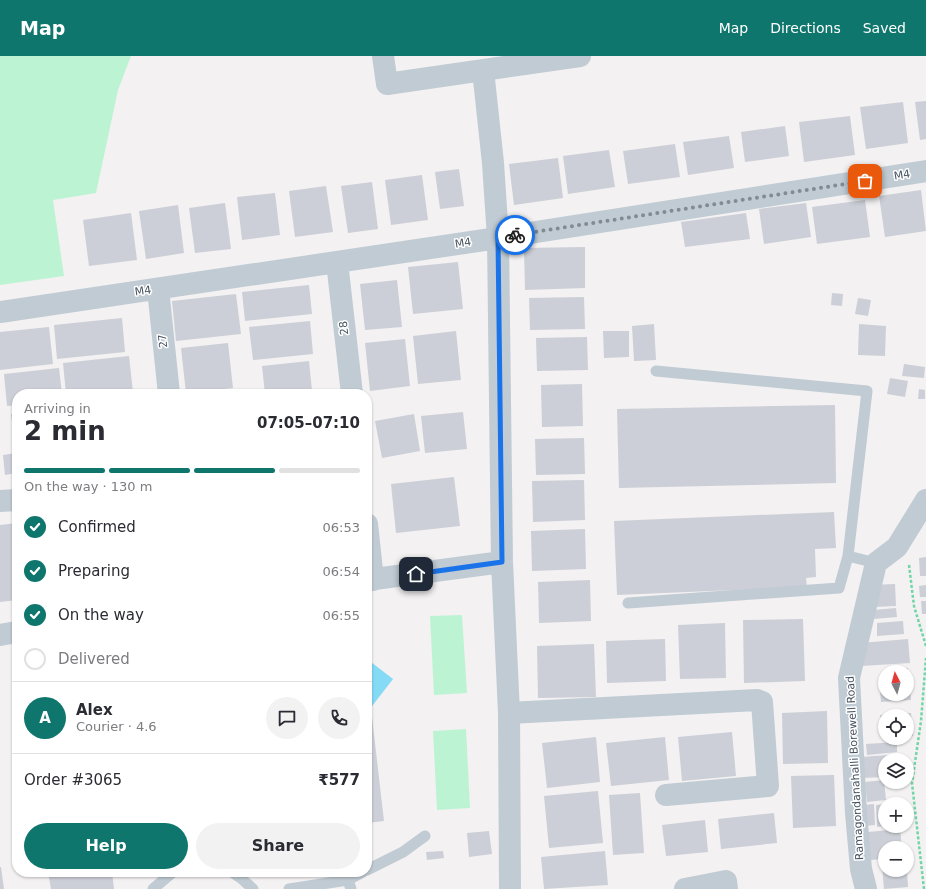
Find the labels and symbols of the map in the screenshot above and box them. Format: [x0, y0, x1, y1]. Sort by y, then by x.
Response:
pin [848, 164, 882, 198]
street label: M4 [893, 167, 911, 183]
courier [495, 215, 535, 255]
street label: M4 [454, 235, 472, 251]
street label: M4 [134, 283, 152, 299]
street label: 28 [337, 320, 351, 336]
street label: 27 [156, 333, 170, 349]
pin [399, 557, 433, 591]
north arrow [878, 665, 914, 701]
street label: Ramagondanahalli Borewell Road [844, 676, 866, 860]

